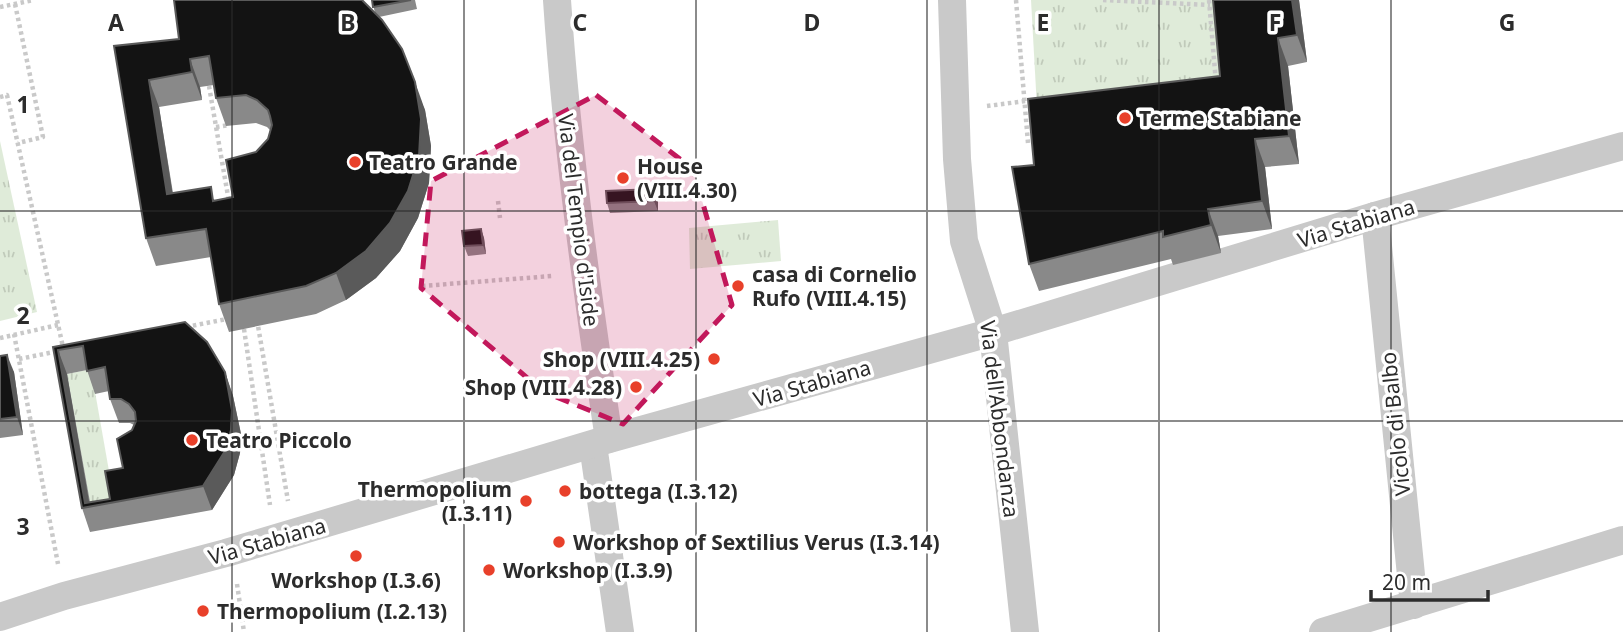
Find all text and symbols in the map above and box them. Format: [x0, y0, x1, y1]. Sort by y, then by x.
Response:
text: A [108, 6, 124, 38]
text: B [340, 6, 356, 38]
text: C [573, 6, 588, 38]
text: D [804, 6, 820, 38]
text: E [1037, 6, 1049, 38]
text: F [1269, 6, 1281, 38]
text: G [1499, 6, 1515, 38]
text: 1 [16, 88, 30, 120]
place label: Terme Stabiane [1139, 104, 1302, 132]
marker: Terme Stabiane [1117, 110, 1133, 126]
street label: Via del Tempio d'Iside [552, 112, 606, 328]
place label: Teatro Grande [369, 148, 518, 176]
place label: House (VIII.4.30) [637, 152, 737, 204]
marker: Teatro Grande [347, 154, 363, 170]
marker: House (VIII.4.30) [615, 170, 631, 186]
street label: Via Stabiana [1294, 192, 1418, 254]
place label: casa di Cornelio Rufo (VIII.4.15) [752, 260, 917, 312]
marker: casa di Cornelio Rufo (VIII.4.15) [730, 278, 746, 294]
text: 2 [16, 299, 30, 331]
street label: Via dell'Abbondanza [974, 319, 1026, 519]
place label: Shop (VIII.4.25) [543, 345, 700, 373]
marker: Shop (VIII.4.25) [706, 351, 722, 367]
street label: Vicolo di Balbo [1374, 351, 1416, 497]
street label: Via Stabiana [750, 353, 874, 413]
place label: Shop (VIII.4.28) [465, 373, 622, 401]
marker: Shop (VIII.4.28) [628, 379, 644, 395]
place label: Teatro Piccolo [206, 426, 352, 454]
marker: Teatro Piccolo [184, 432, 200, 448]
place label: Thermopolium (I.3.11) [358, 475, 512, 527]
place label: bottega (I.3.12) [579, 477, 738, 505]
marker: bottega (I.3.12) [557, 483, 573, 499]
marker: Thermopolium (I.3.11) [518, 493, 534, 509]
text: 3 [16, 510, 30, 542]
street label: Via Stabiana [205, 511, 329, 571]
place label: Workshop of Sextilius Verus (I.3.14) [573, 528, 940, 556]
marker: Workshop of Sextilius Verus (I.3.14) [551, 534, 567, 550]
marker: Workshop (I.3.6) [348, 548, 364, 564]
place label: Workshop (I.3.9) [503, 556, 673, 584]
scale bar [1371, 558, 1488, 602]
marker: Workshop (I.3.9) [481, 562, 497, 578]
place label: Workshop (I.3.6) [271, 566, 441, 594]
text: 20 m [1382, 568, 1431, 596]
place label: Thermopolium (I.2.13) [217, 597, 447, 625]
marker: Thermopolium (I.2.13) [195, 603, 211, 619]

